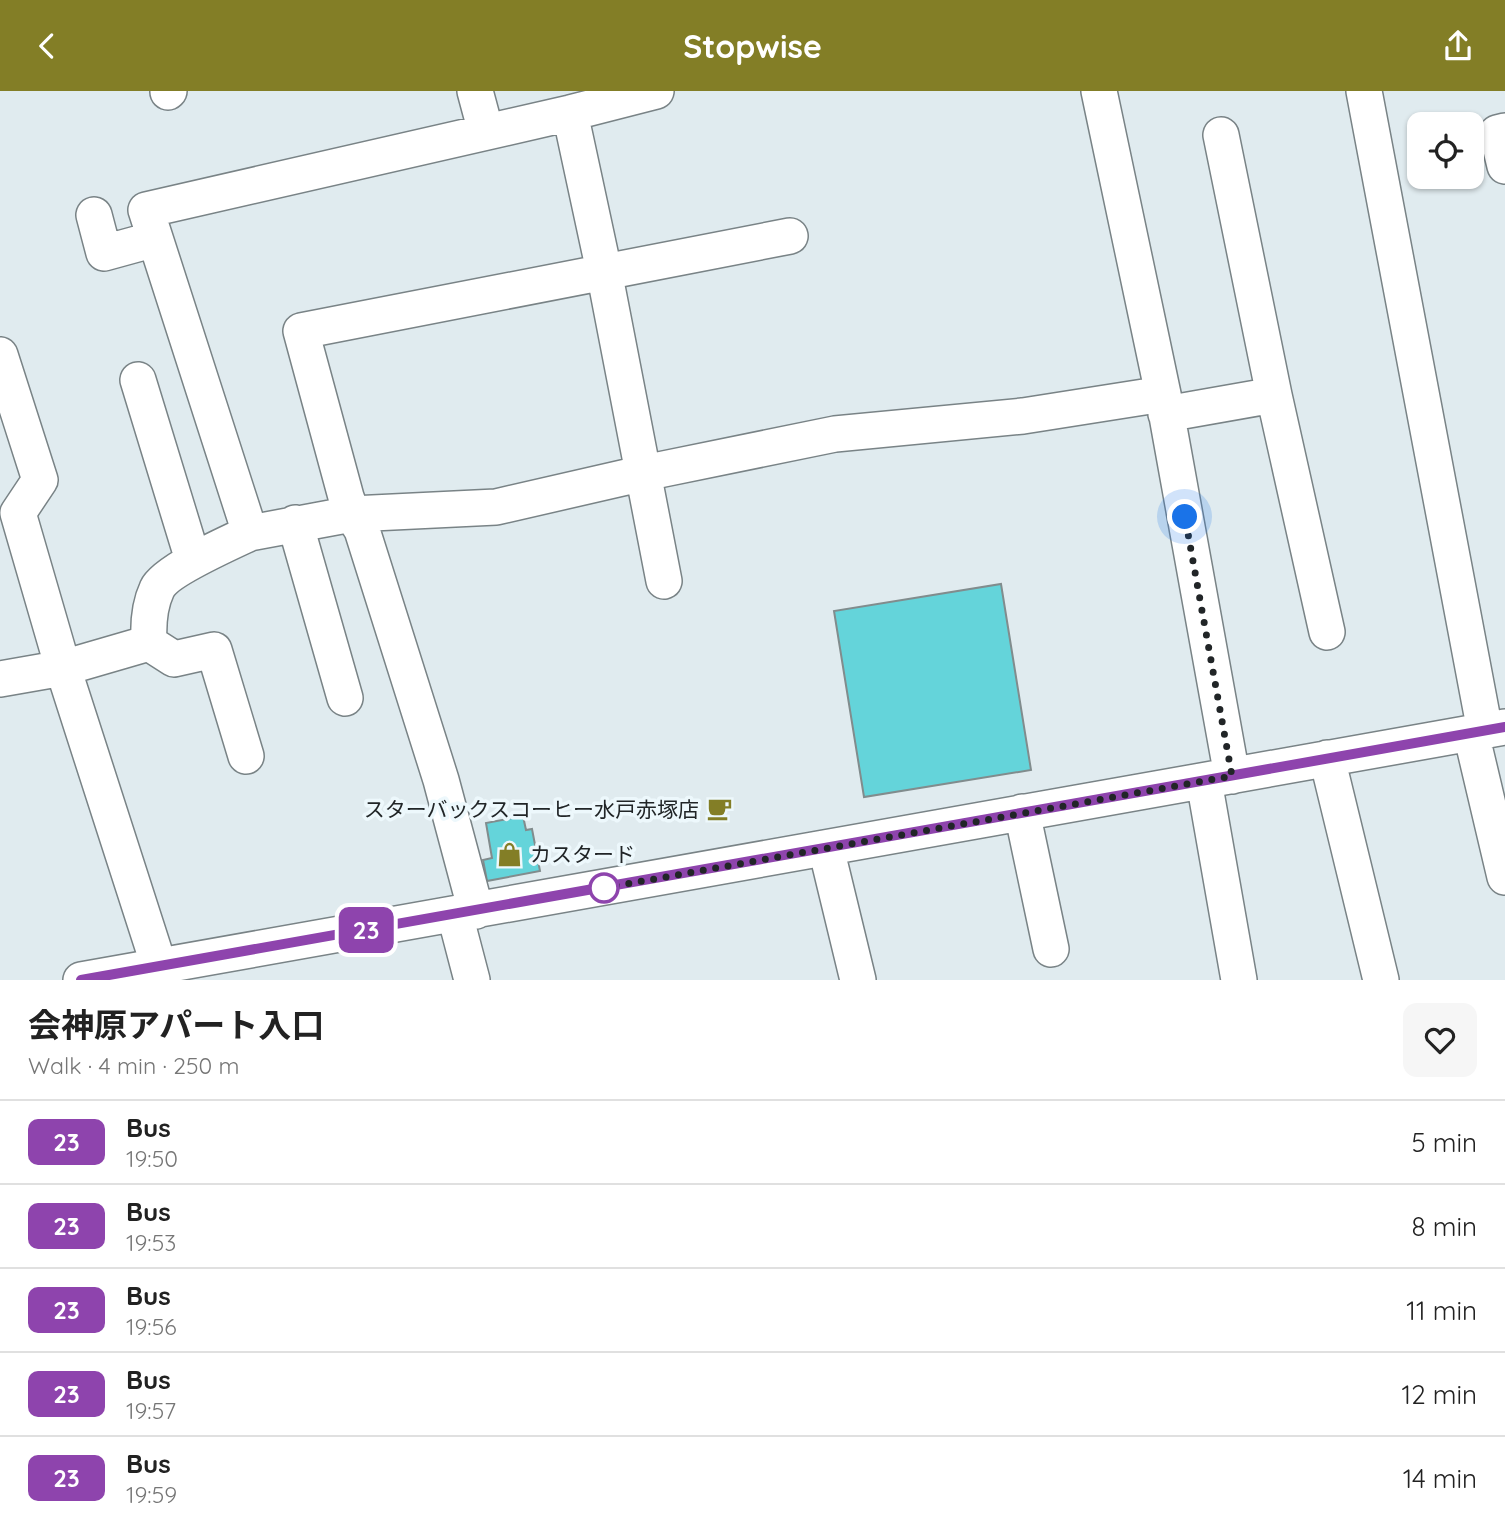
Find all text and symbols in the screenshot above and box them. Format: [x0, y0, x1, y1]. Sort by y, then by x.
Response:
text: Stopwise [683, 26, 822, 66]
icon: back [28, 27, 66, 65]
icon: share [1439, 27, 1477, 65]
map controls [1407, 112, 1484, 189]
button: locate [1407, 112, 1484, 189]
your location [1167, 499, 1202, 534]
cafe icon: スターバックスコーヒー水戸赤塚店 [705, 795, 733, 823]
place label: スターバックスコーヒー水戸赤塚店 [364, 796, 699, 822]
shop icon: カスタード [496, 840, 524, 868]
place label: カスタード [530, 841, 635, 867]
unlabelled marker [589, 873, 619, 903]
line badge: 23 [334, 907, 398, 953]
text: 23 [353, 915, 379, 945]
button: heart [1403, 1003, 1477, 1077]
text: 会神原アパート入口 [28, 1004, 324, 1045]
text: Walk · 4 min · 250 m [28, 1051, 239, 1080]
text: Bus [126, 1111, 171, 1144]
text: 5 min [1411, 1126, 1477, 1159]
text: 23 [53, 1127, 80, 1157]
text: 19:50 [126, 1144, 178, 1173]
text: Bus [126, 1195, 171, 1228]
text: 8 min [1412, 1210, 1477, 1243]
text: 23 [53, 1211, 80, 1241]
text: 19:53 [126, 1228, 176, 1257]
text: Bus [126, 1279, 171, 1312]
text: 11 min [1406, 1294, 1477, 1327]
text: 23 [53, 1295, 80, 1325]
text: 19:56 [126, 1312, 177, 1341]
text: Bus [126, 1363, 171, 1396]
text: 12 min [1402, 1378, 1477, 1411]
text: 23 [53, 1379, 80, 1409]
text: 19:57 [126, 1396, 176, 1425]
text: Bus [126, 1447, 171, 1480]
text: 14 min [1403, 1462, 1477, 1495]
text: 23 [53, 1463, 80, 1493]
text: 19:59 [126, 1480, 177, 1509]

